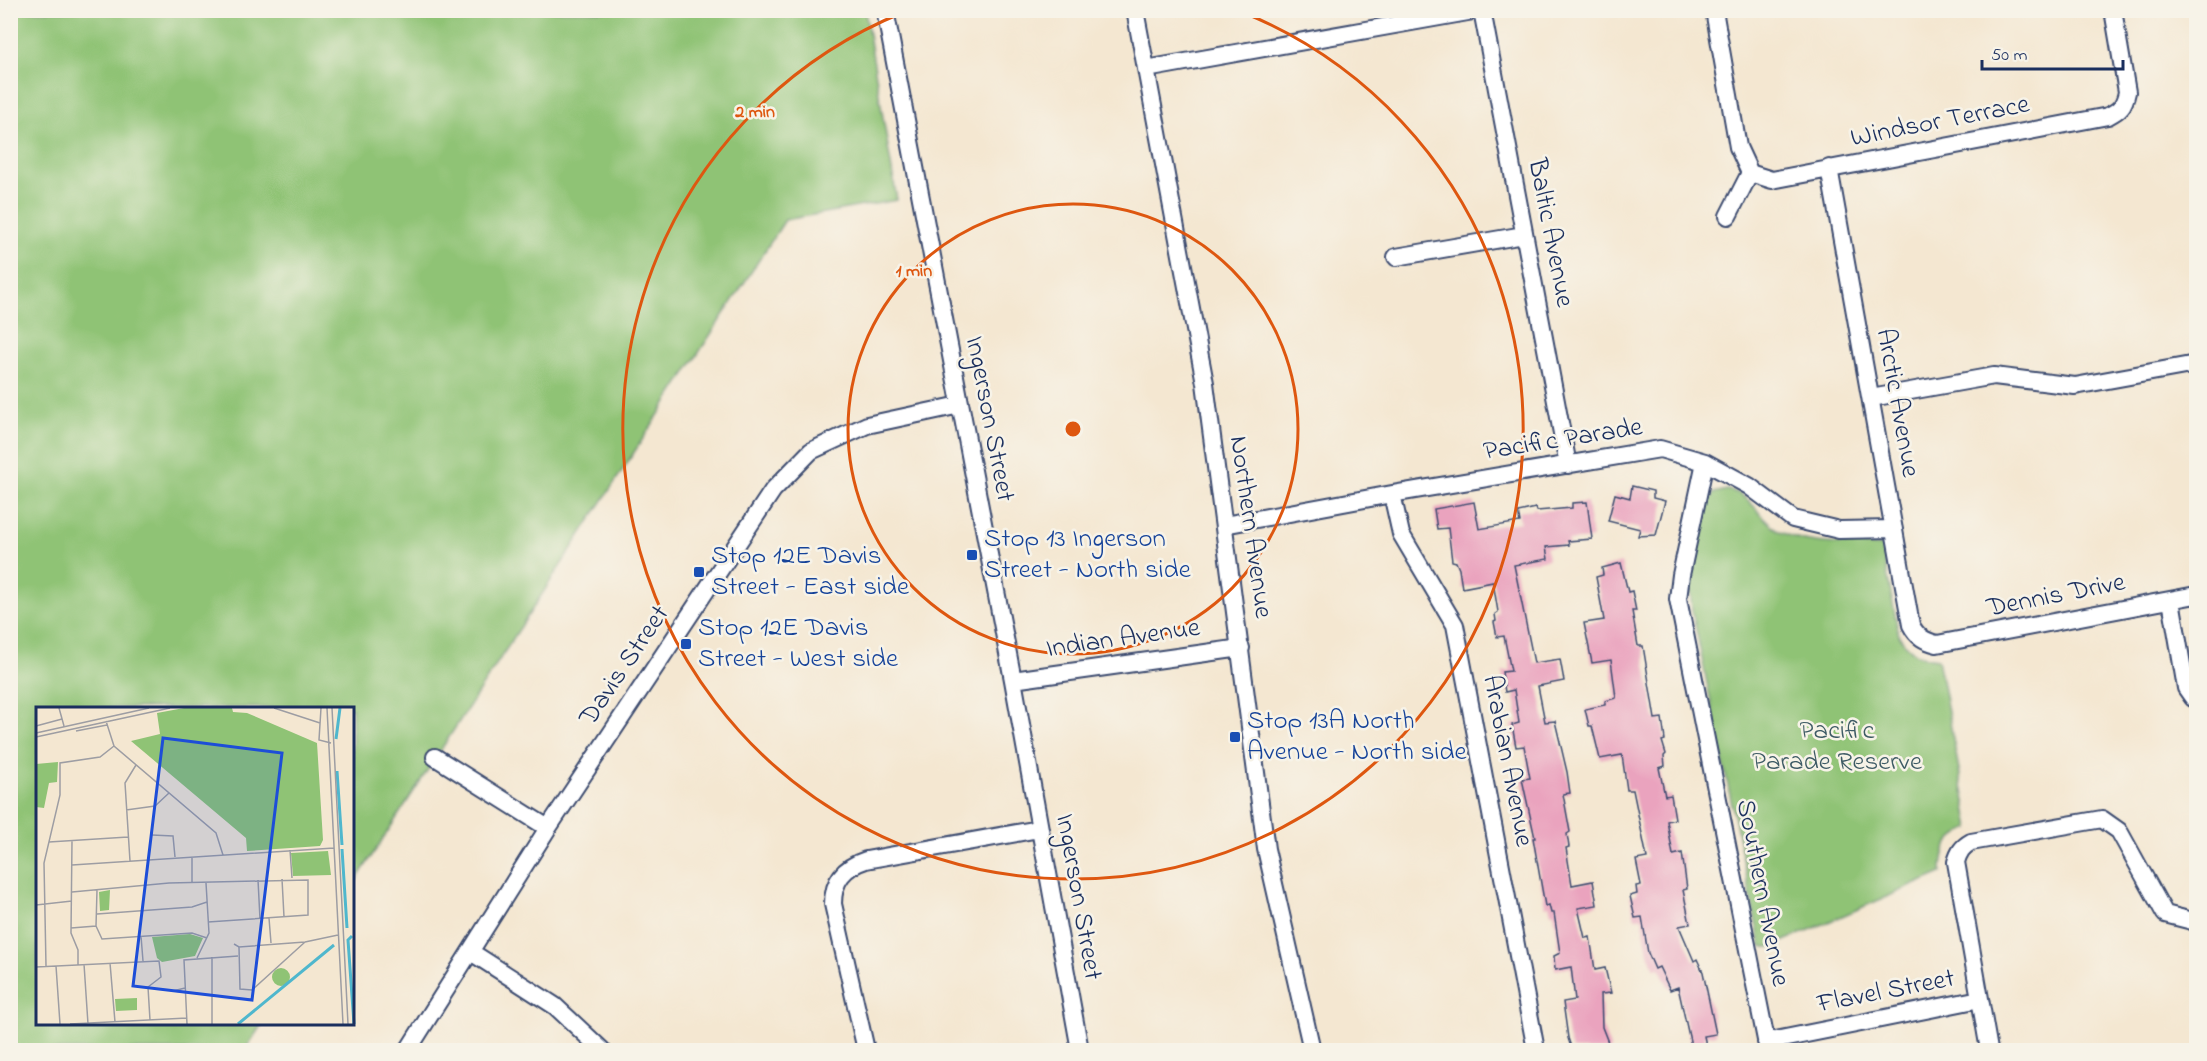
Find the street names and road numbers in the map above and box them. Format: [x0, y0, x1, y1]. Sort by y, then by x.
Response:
street label: Windsor Terrace [1847, 85, 2034, 158]
street label: Baltic Avenue [1516, 154, 1584, 312]
street label: Arctic Avenue [1865, 326, 1929, 481]
street label: Ingerson Street [954, 333, 1024, 505]
street label: Pacific Parade [1481, 408, 1646, 472]
street label: Northern Avenue [1218, 433, 1282, 622]
street label: Dennis Drive [1982, 563, 2129, 629]
street label: Davis Street [570, 598, 680, 735]
street label: Indian Avenue [1044, 609, 1203, 669]
street label: Arabian Avenue [1471, 672, 1543, 851]
street label: Southern Avenue [1725, 796, 1799, 991]
street label: Ingerson Street [1044, 811, 1112, 983]
street label: Flavel Street [1813, 960, 1958, 1025]

